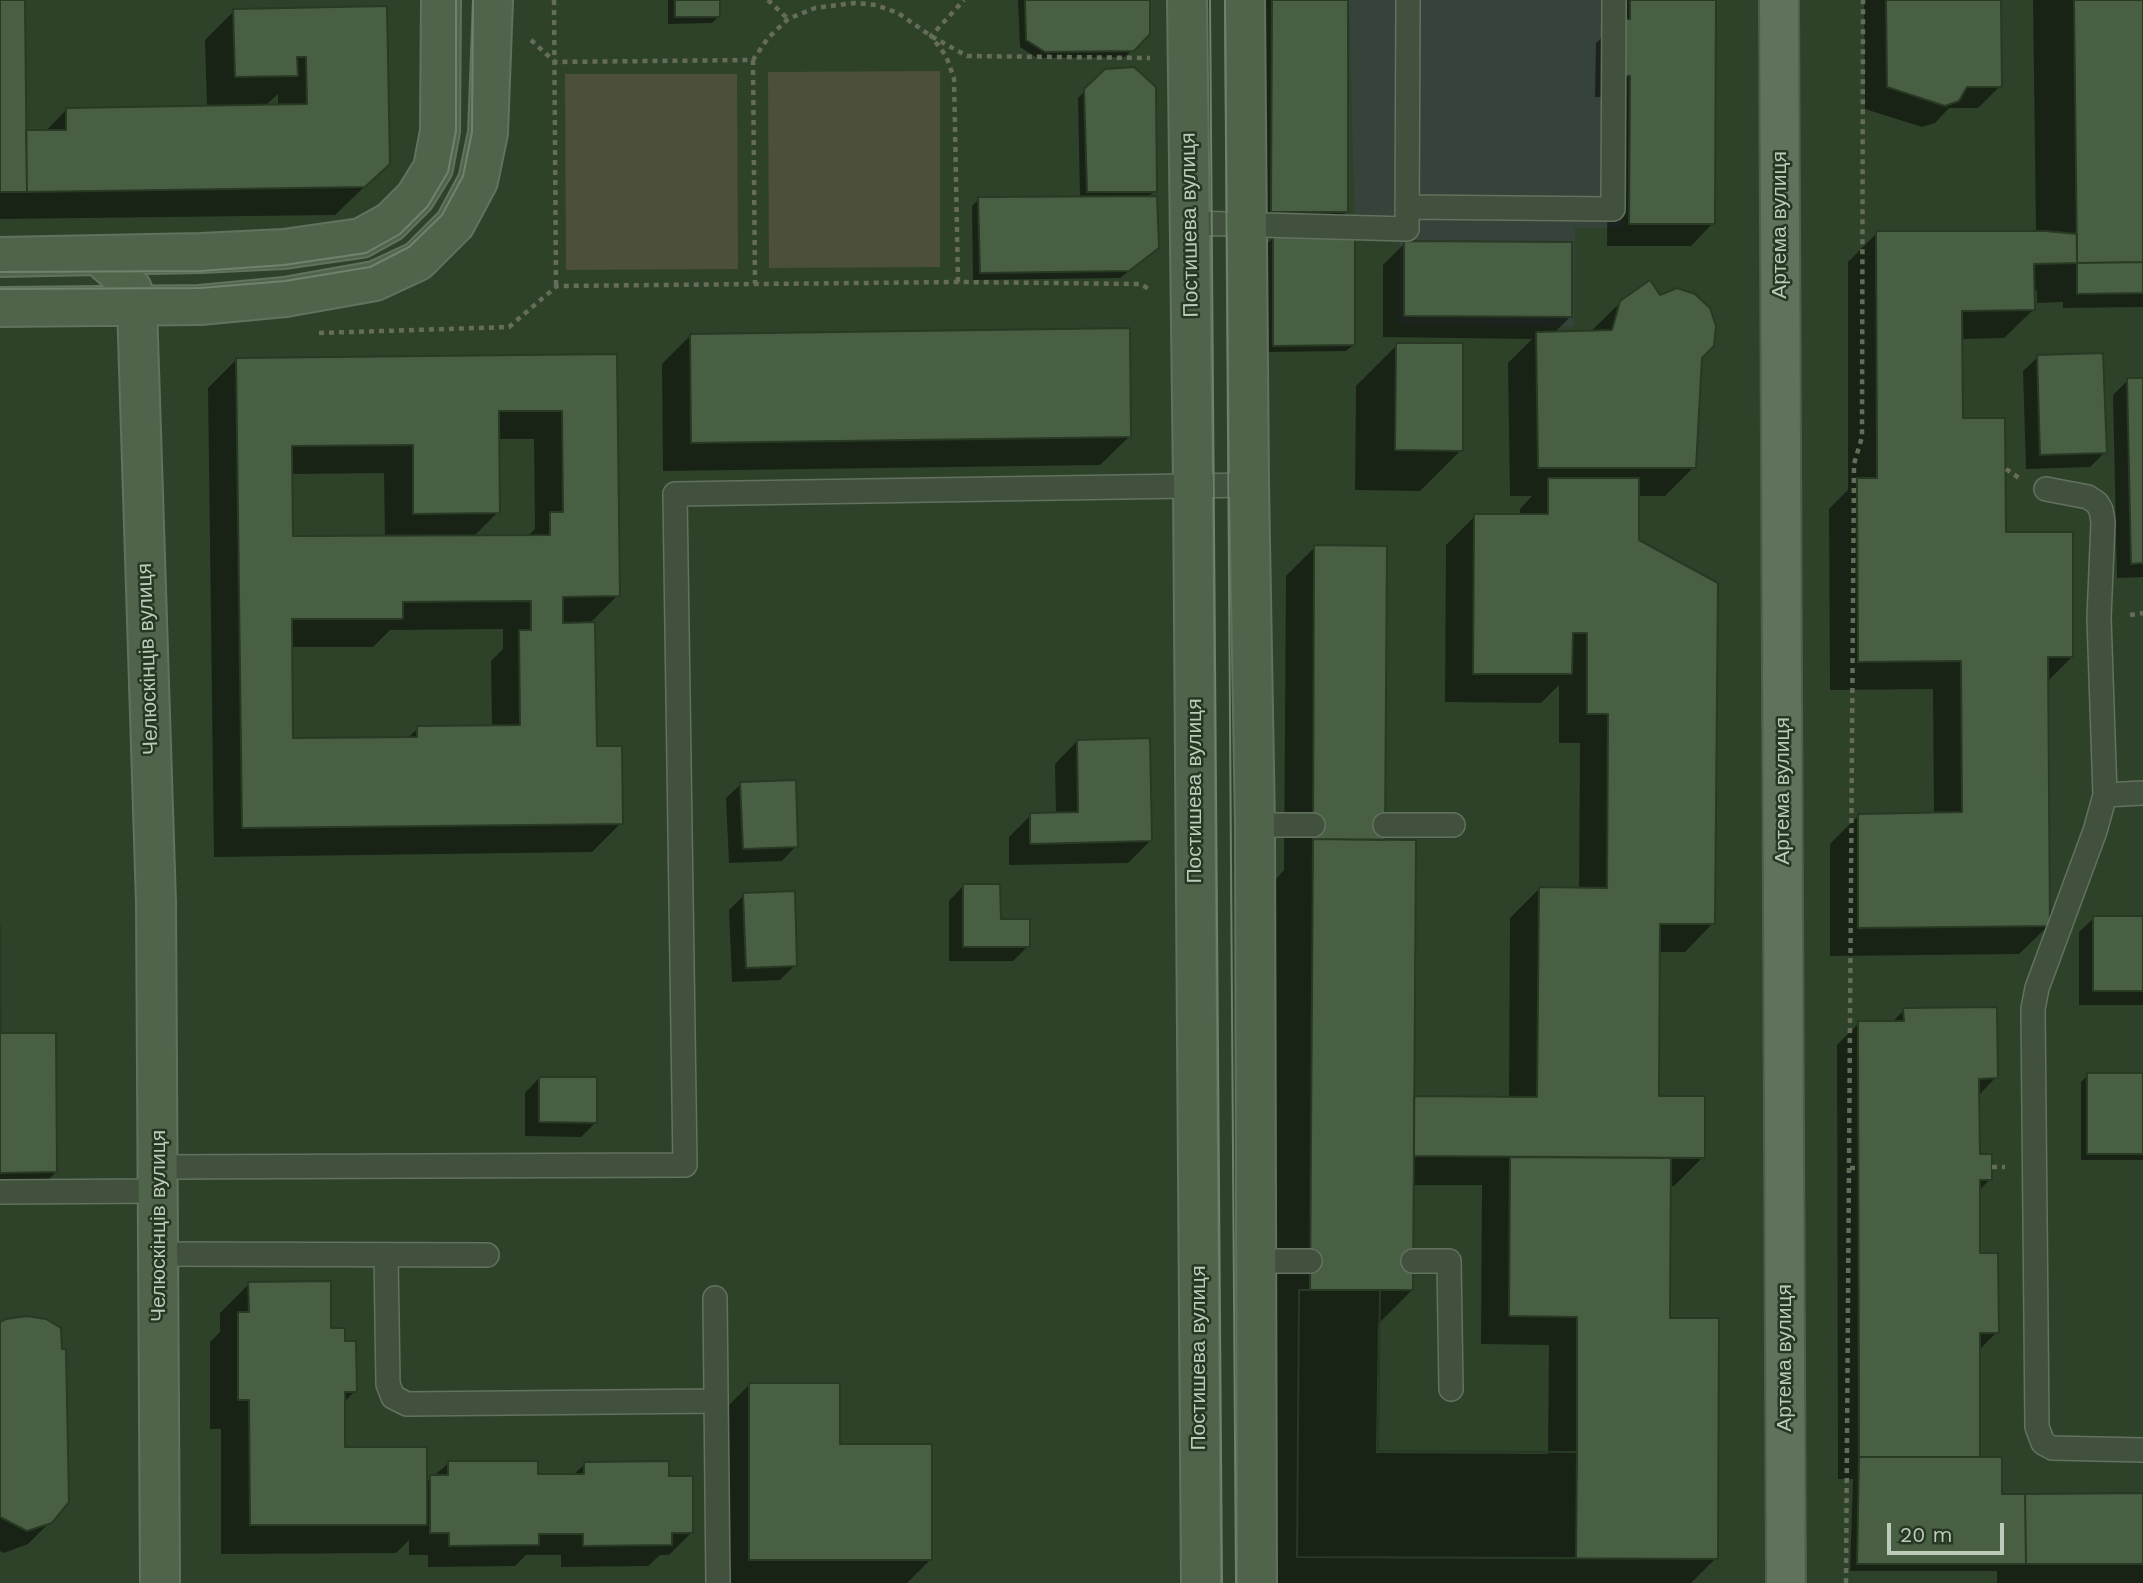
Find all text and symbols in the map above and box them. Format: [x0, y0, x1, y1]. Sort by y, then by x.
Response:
street label: Постишева вулиця [1176, 132, 1204, 318]
street label: Артема вулиця [1767, 151, 1793, 299]
street label: Челюскінців вулиця [132, 563, 164, 755]
street label: Постишева вулиця [1182, 698, 1208, 884]
street label: Артема вулиця [1770, 717, 1796, 865]
street label: Челюскінців вулиця [146, 1130, 172, 1322]
street label: Постишева вулиця [1186, 1265, 1212, 1451]
street label: Артема вулиця [1772, 1284, 1798, 1432]
scale bar [1891, 1510, 2008, 1554]
text: 20 m [1900, 1522, 1952, 1547]

